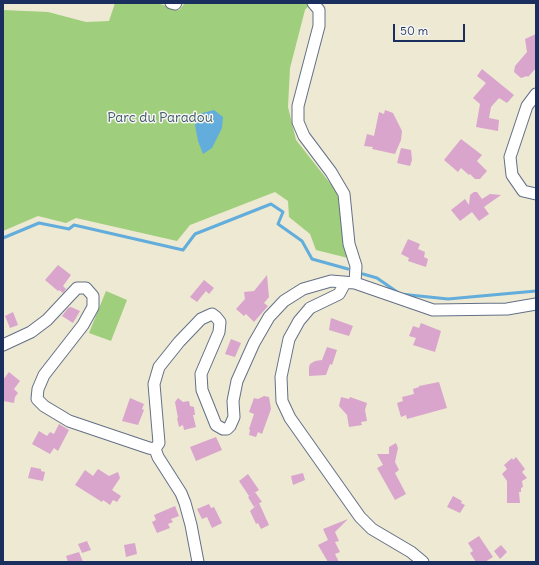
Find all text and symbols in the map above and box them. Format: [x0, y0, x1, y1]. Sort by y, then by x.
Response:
scale bar [395, 16, 467, 42]
text: 50 m [400, 23, 428, 38]
park label: Parc du Paradou [107, 110, 213, 126]

